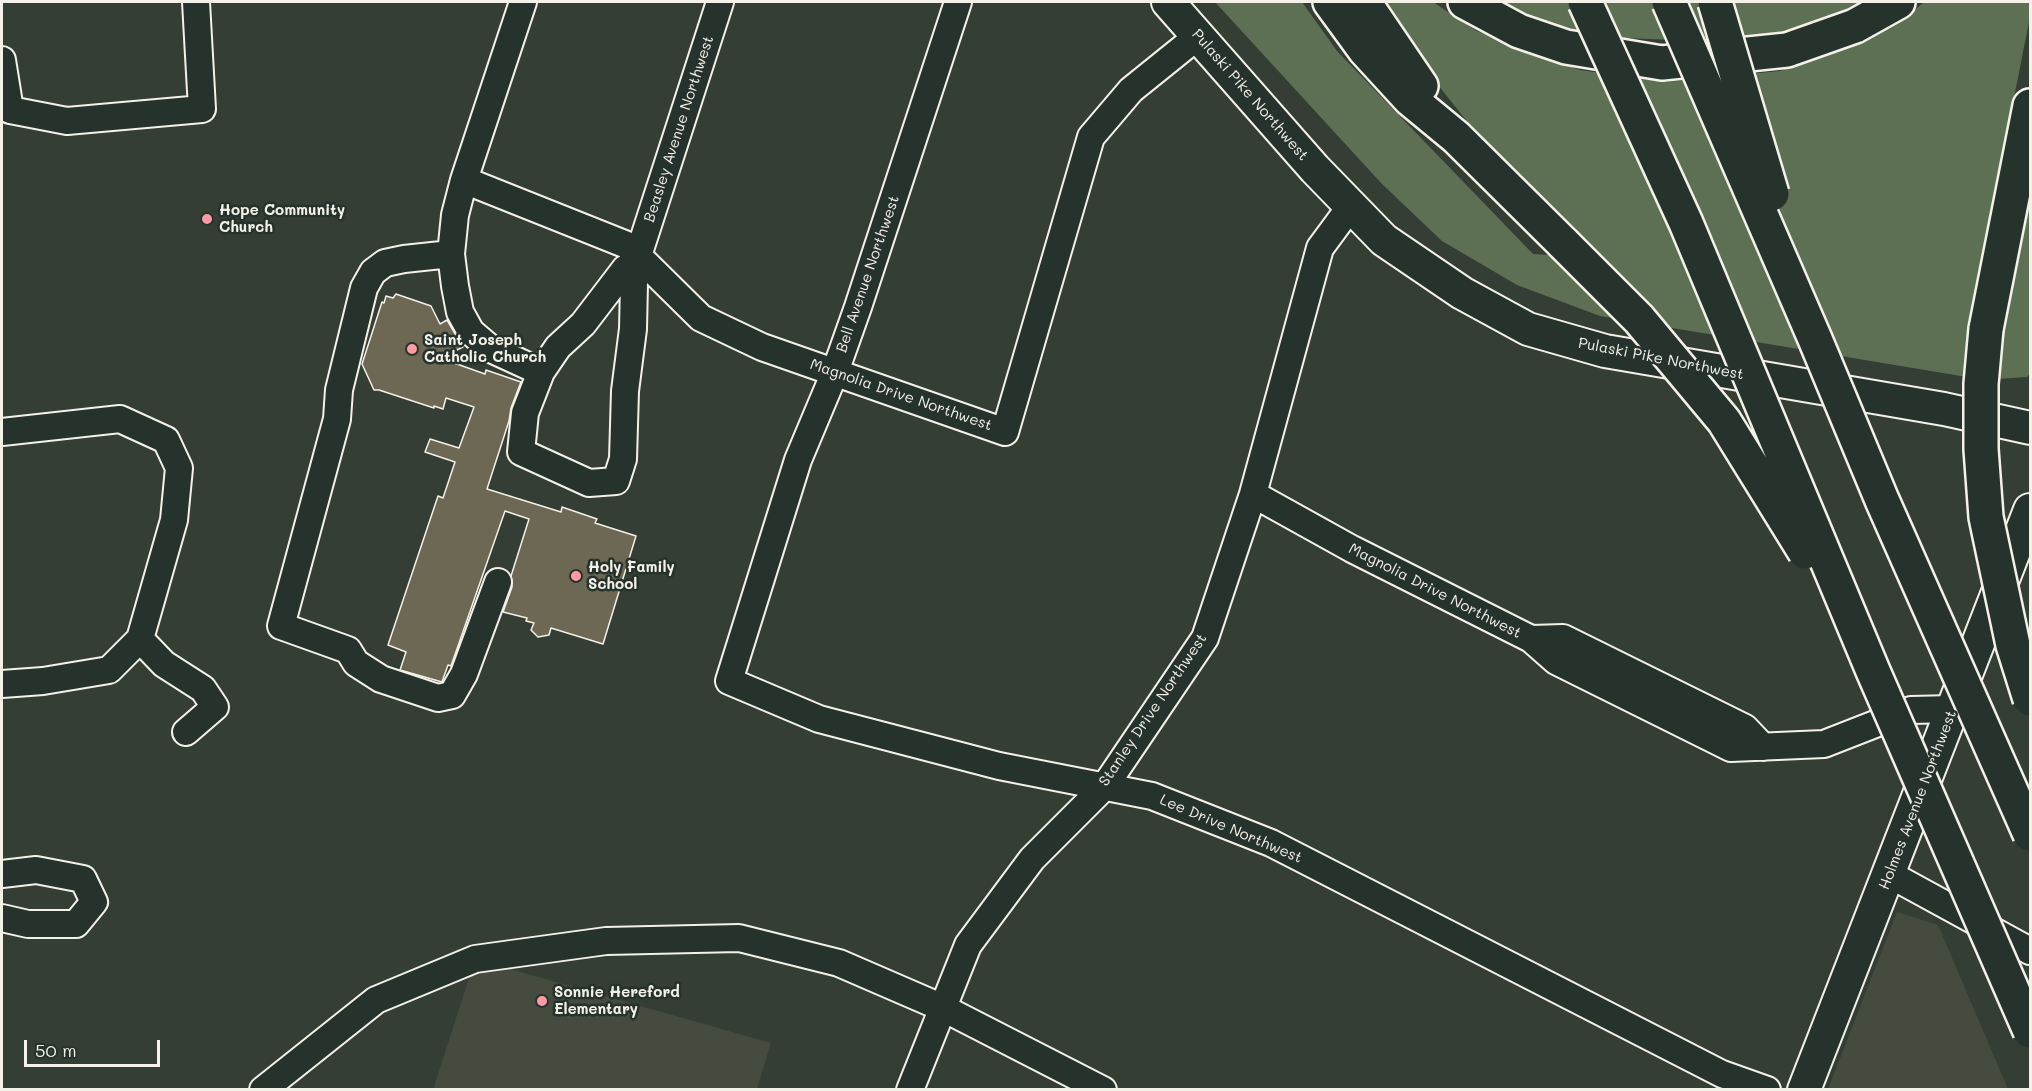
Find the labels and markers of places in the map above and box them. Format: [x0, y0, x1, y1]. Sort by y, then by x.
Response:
place label: Hope Community Church [219, 201, 345, 236]
marker: Hope Community Church [200, 212, 214, 226]
place label: Saint Joseph Catholic Church [424, 331, 546, 366]
marker: Saint Joseph Catholic Church [405, 342, 419, 356]
place label: Holy Family School [588, 558, 675, 593]
marker: Holy Family School [569, 569, 583, 583]
place label: Sonnie Hereford Elementary [554, 983, 680, 1018]
marker: Sonnie Hereford Elementary [535, 994, 549, 1008]

